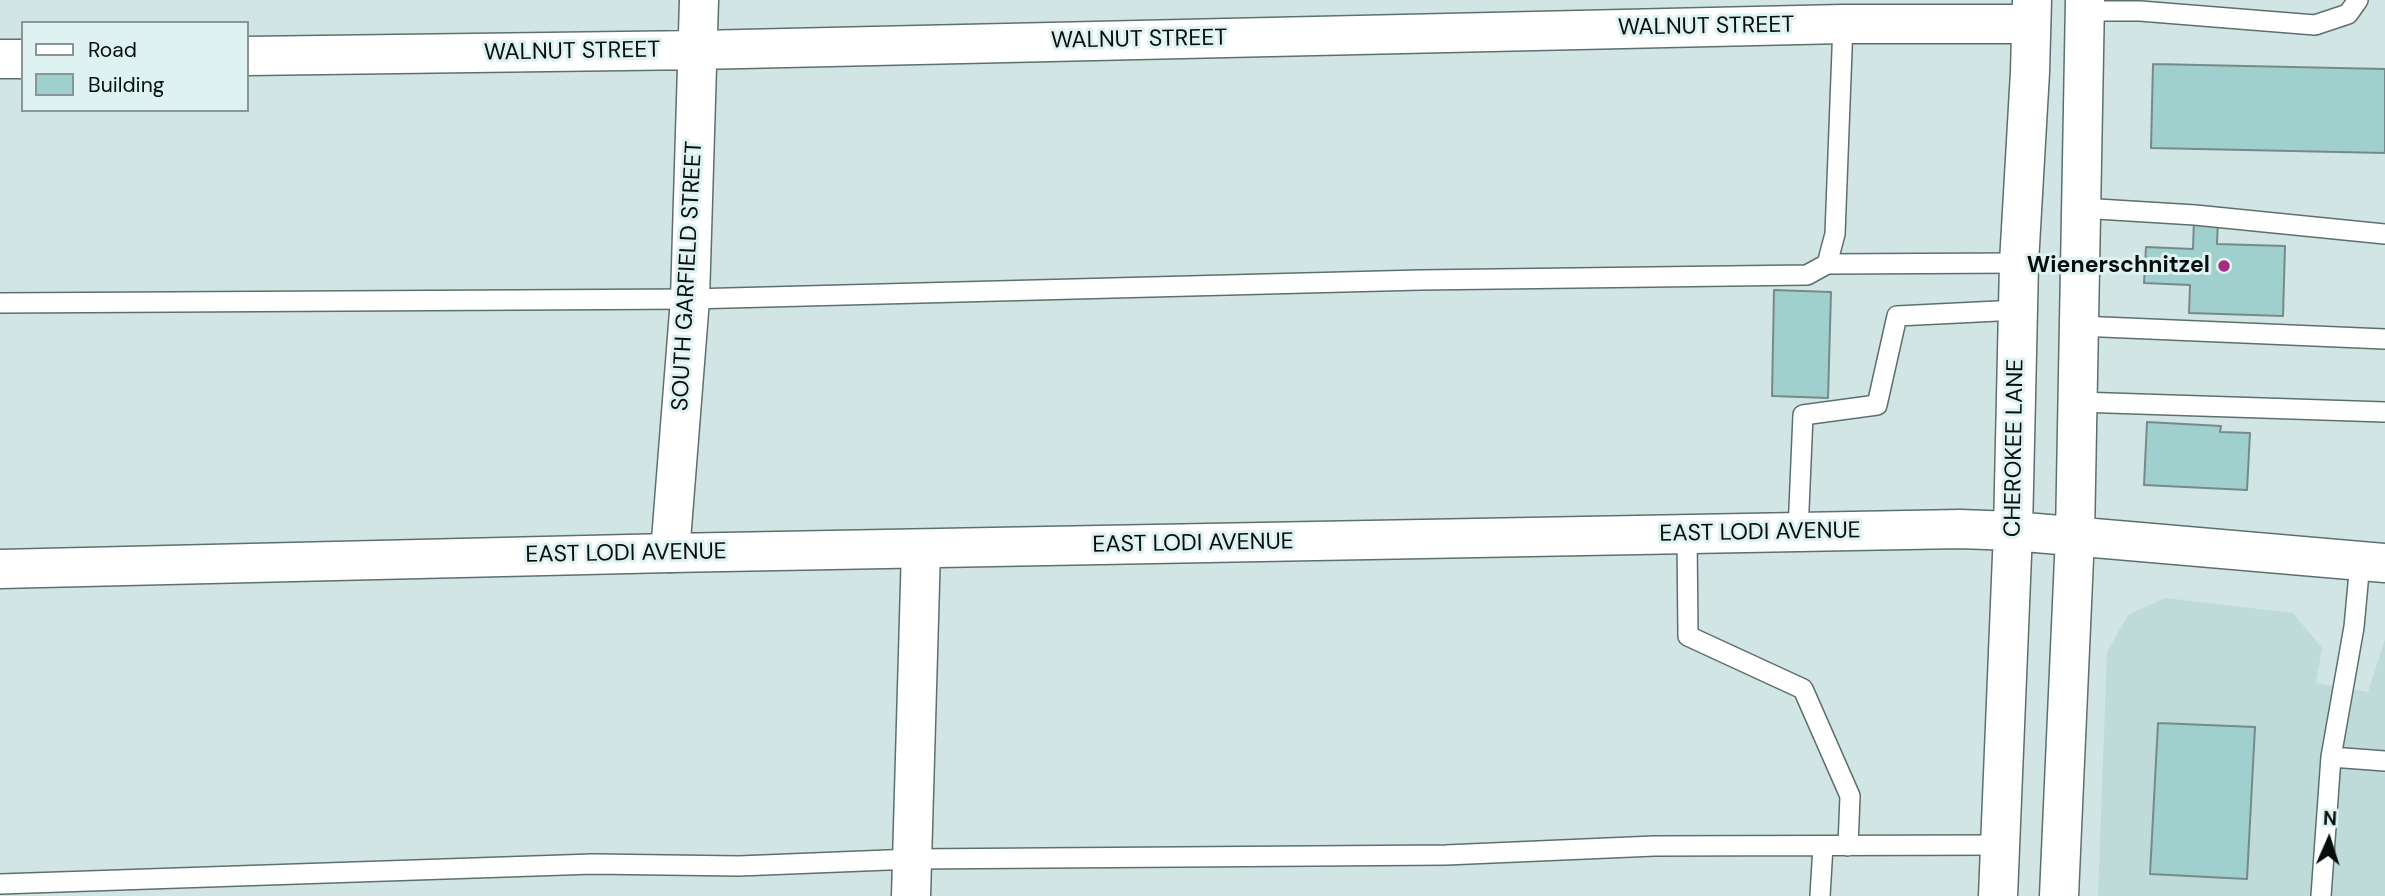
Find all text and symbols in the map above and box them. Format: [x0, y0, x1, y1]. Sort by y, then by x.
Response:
street label: WALNUT STREET [1618, 12, 1794, 42]
legend [21, 21, 248, 112]
street label: WALNUT STREET [1051, 25, 1227, 55]
text: Road [88, 36, 137, 64]
street label: WALNUT STREET [484, 37, 660, 67]
text: Building [88, 71, 164, 99]
street label: SOUTH GARFIELD STREET [667, 140, 709, 412]
place label: Wienerschnitzel [2027, 252, 2210, 280]
marker: Wienerschnitzel [2216, 258, 2232, 274]
street label: CHEROKEE LANE [2000, 359, 2030, 537]
street label: EAST LODI AVENUE [1659, 517, 1861, 549]
street label: EAST LODI AVENUE [1092, 528, 1294, 560]
street label: EAST LODI AVENUE [525, 538, 727, 570]
north arrow [2294, 805, 2364, 875]
text: N [2323, 806, 2338, 831]

